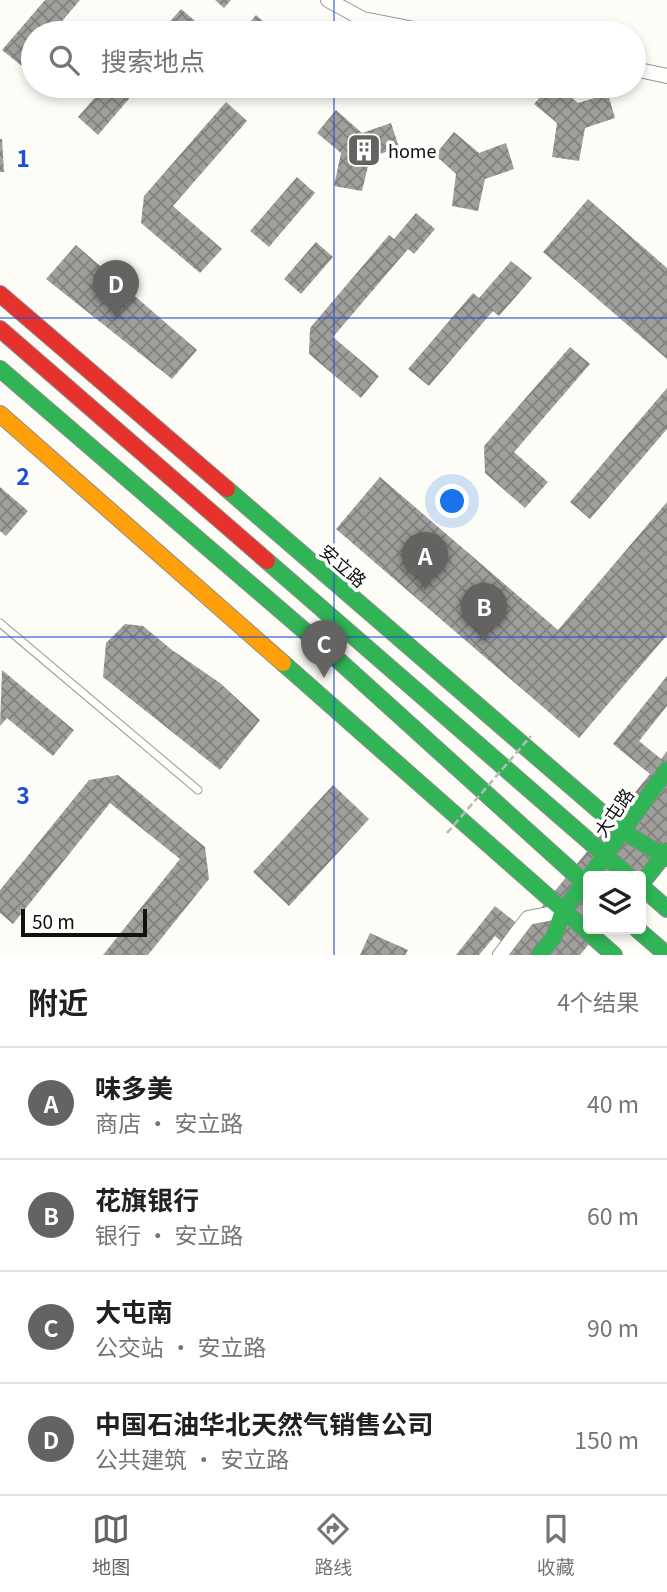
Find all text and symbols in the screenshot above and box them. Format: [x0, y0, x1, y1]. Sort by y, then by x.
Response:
search box [21, 21, 646, 98]
icon: search [45, 41, 83, 79]
text: 搜索地点 [101, 41, 205, 78]
building icon: home [345, 131, 383, 169]
place label: home [388, 137, 437, 163]
text: 1 [16, 140, 30, 174]
pin: D [93, 260, 139, 318]
text: 2 [16, 458, 30, 492]
your location [435, 484, 469, 518]
pin: A [402, 532, 448, 590]
street label: 安立路 [315, 537, 373, 593]
pin: B [461, 583, 507, 641]
pin: C [301, 620, 347, 678]
text: 3 [16, 777, 30, 811]
street label: 大屯路 [587, 782, 639, 842]
map controls [583, 871, 646, 934]
button: layers [583, 871, 646, 934]
scale bar [21, 906, 147, 938]
text: 50 m [32, 907, 75, 934]
text: 附近 [28, 979, 88, 1023]
text: 4个结果 [557, 984, 639, 1018]
text: 味多美 [95, 1068, 173, 1105]
text: A [44, 1086, 58, 1120]
text: 40 m [587, 1086, 639, 1120]
text: 商店 · 安立路 [95, 1105, 243, 1139]
text: 花旗银行 [95, 1180, 199, 1217]
text: B [43, 1198, 59, 1232]
text: 60 m [587, 1198, 639, 1232]
text: 银行 · 安立路 [95, 1217, 243, 1251]
text: 大屯南 [95, 1292, 173, 1329]
text: C [43, 1310, 59, 1344]
text: 90 m [587, 1310, 639, 1344]
text: 公交站 · 安立路 [95, 1329, 266, 1363]
text: 中国石油华北天然气销售公司 [95, 1404, 433, 1441]
text: D [43, 1422, 59, 1456]
text: 150 m [574, 1422, 639, 1456]
text: 公共建筑 · 安立路 [95, 1441, 289, 1475]
tab: 地图 [92, 1510, 130, 1579]
tab: 路线 [314, 1510, 353, 1579]
tab: 收藏 [537, 1510, 575, 1579]

